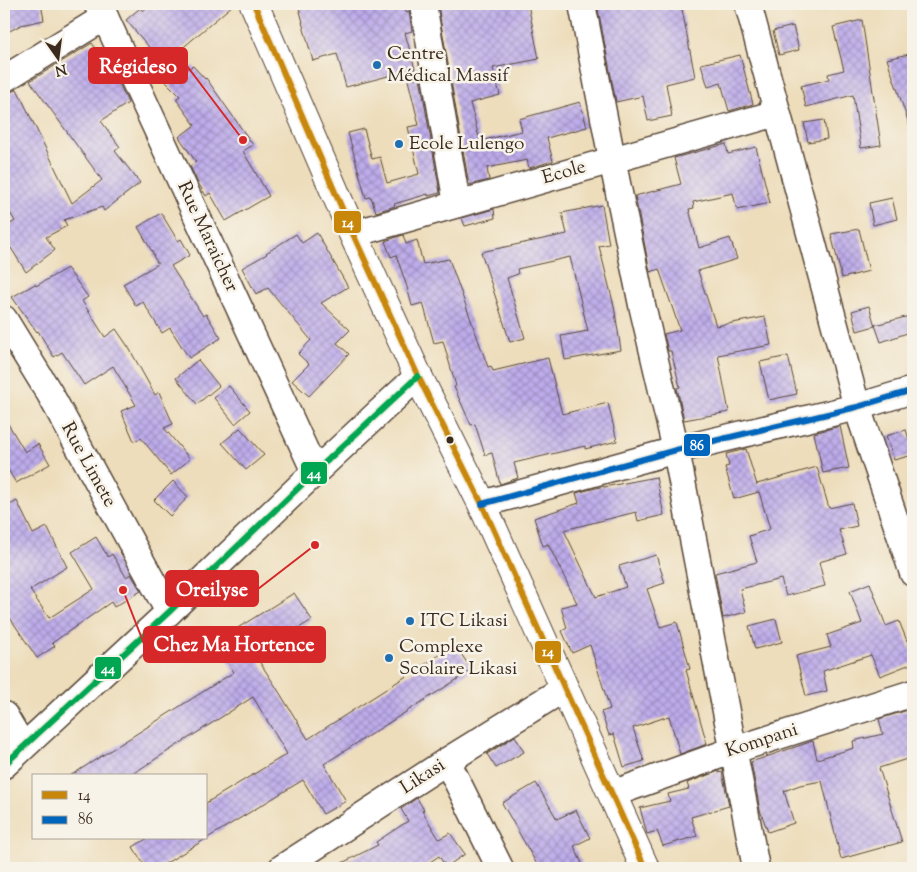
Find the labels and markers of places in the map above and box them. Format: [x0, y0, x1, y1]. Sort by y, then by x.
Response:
place label: Centre Médical Massif [387, 41, 510, 90]
callout: Régideso [89, 48, 187, 83]
marker: Centre Médical Massif [371, 59, 383, 71]
place label: Ecole Lulengo [409, 131, 524, 158]
marker: Ecole Lulengo [393, 138, 405, 150]
unlabelled marker [445, 435, 455, 445]
callout: Oreilyse [166, 571, 258, 606]
place label: ITC Likasi [420, 608, 508, 635]
marker: ITC Likasi [404, 615, 416, 627]
callout: Chez Ma Hortence [144, 627, 325, 662]
place label: Complexe Scolaire Likasi [399, 634, 517, 683]
marker: Complexe Scolaire Likasi [383, 652, 395, 664]

